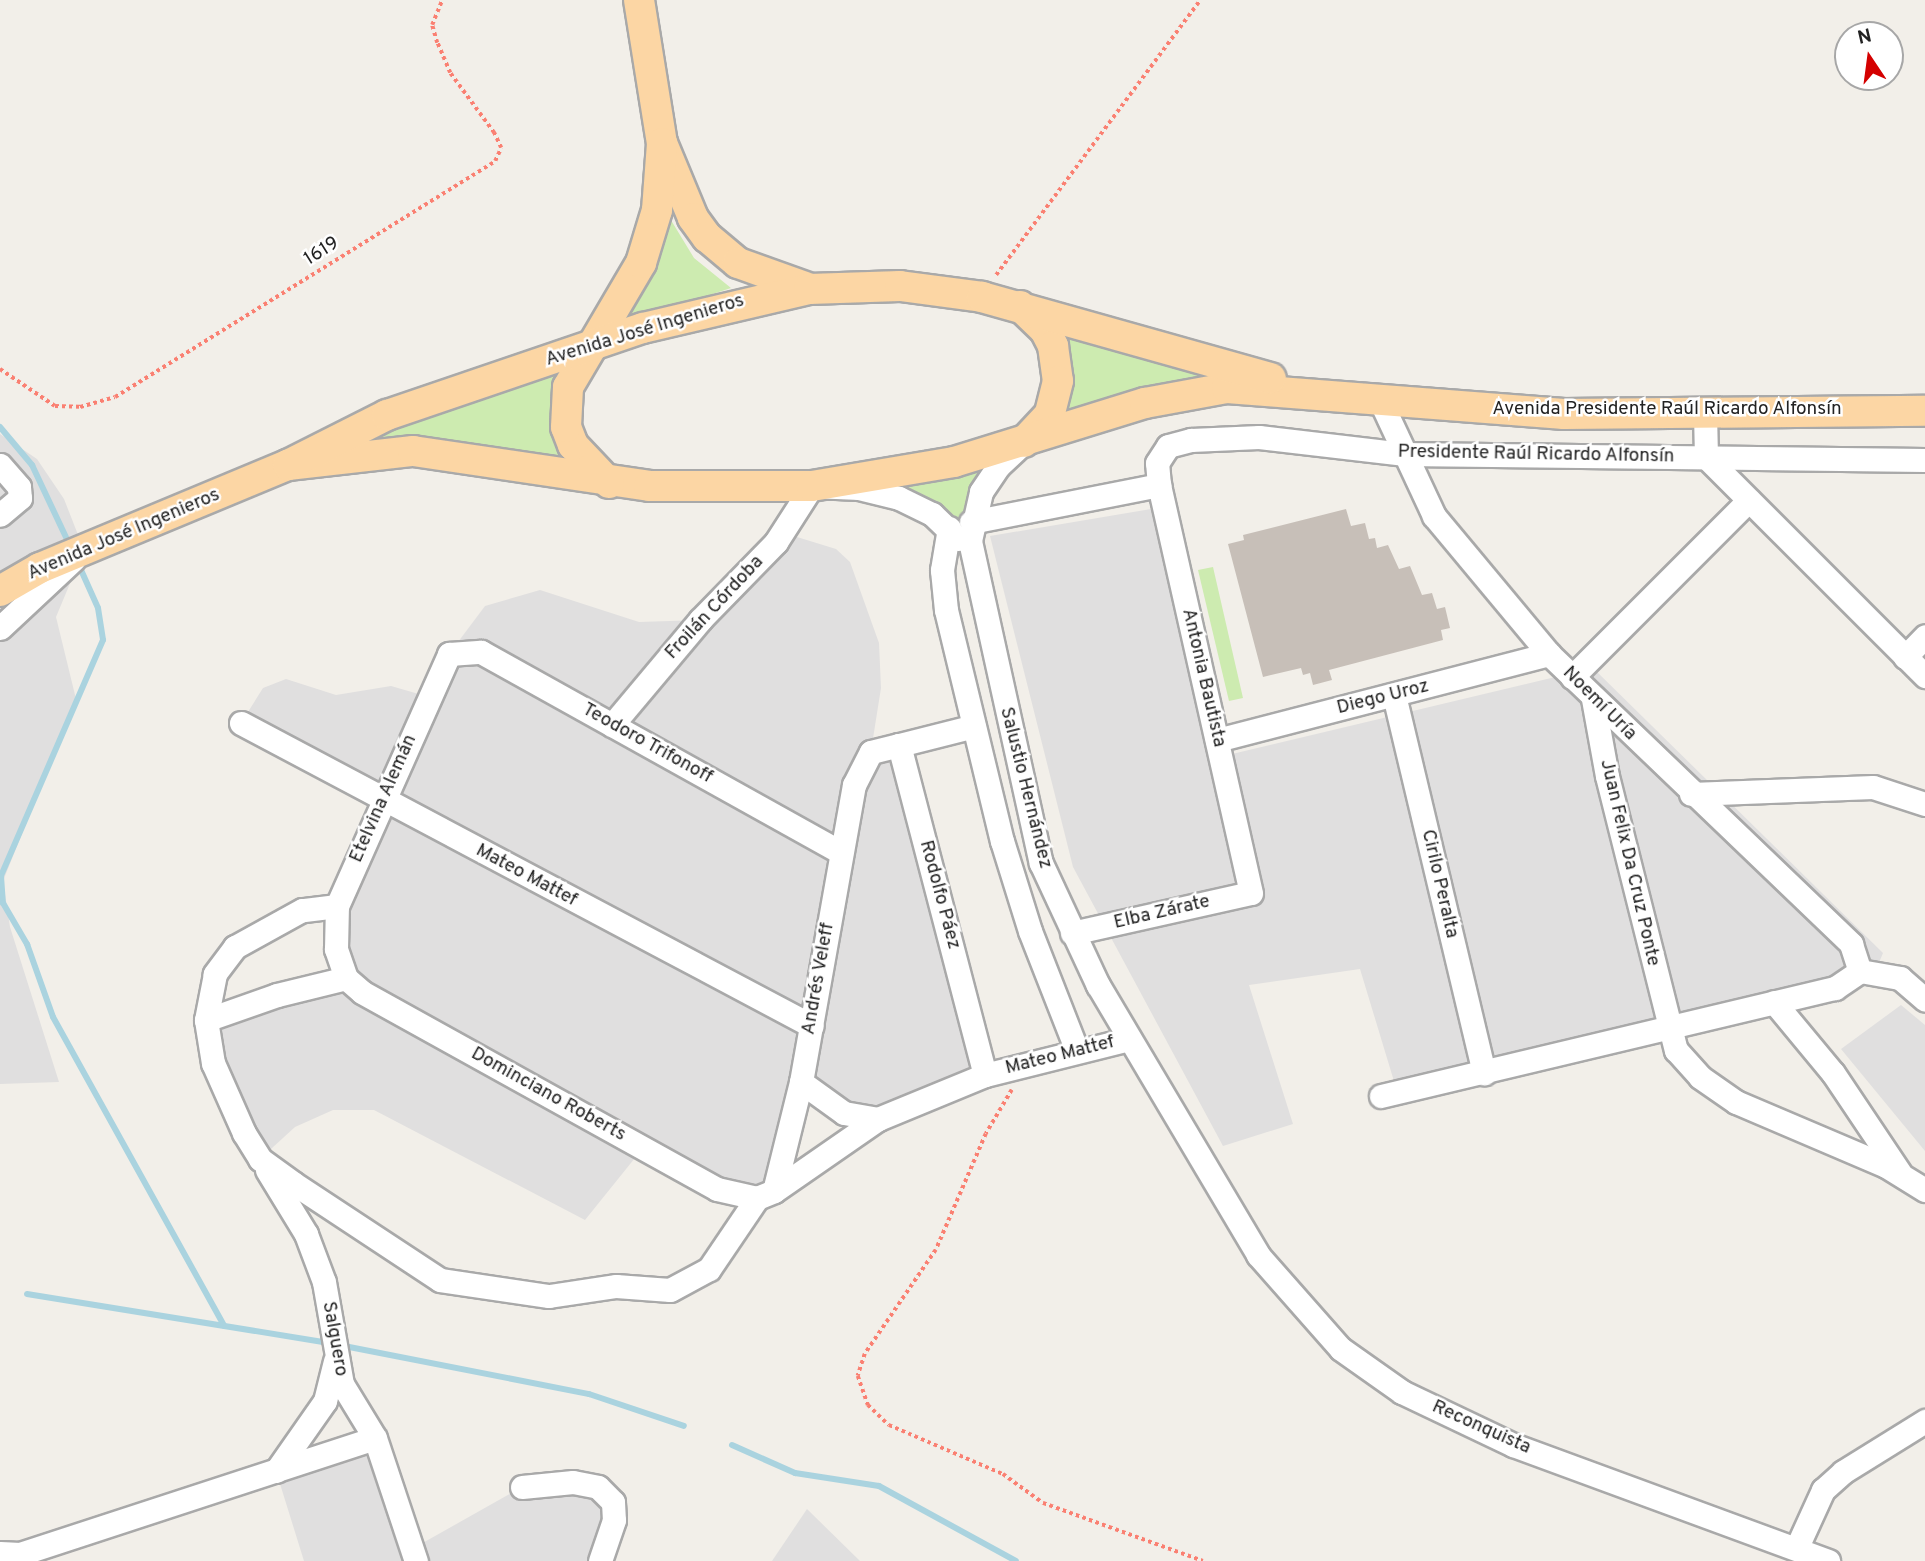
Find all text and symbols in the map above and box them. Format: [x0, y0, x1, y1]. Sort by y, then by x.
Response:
north arrow [1834, 21, 1904, 91]
text: N [1855, 24, 1874, 51]
street label: 1619 [300, 233, 344, 271]
street label: Avenida José Ingenieros [543, 290, 747, 372]
street label: Avenida Presidente Raúl Ricardo Alfonsín [1492, 399, 1842, 421]
street label: Presidente Raúl Ricardo Alfonsín [1397, 441, 1675, 469]
street label: Avenida José Ingenieros [25, 484, 223, 586]
street label: Froilán Córdoba [661, 551, 769, 665]
street label: Antonia Bautista [1176, 607, 1230, 749]
street label: Noemí Uría [1557, 662, 1641, 746]
street label: Diego Uroz [1335, 676, 1431, 720]
street label: Teodoro Trifonoff [577, 699, 717, 789]
street label: Salustio Hernández [994, 705, 1056, 871]
street label: Etelvina Alemán [345, 731, 423, 867]
street label: Juan Felix Da Cruz Ponte [1594, 757, 1664, 969]
street label: Cirilo Peralta [1415, 828, 1463, 940]
street label: Rodolfo Páez [914, 838, 964, 952]
street label: Mateo Mattef [471, 840, 581, 912]
street label: Elba Zárate [1112, 891, 1212, 935]
street label: Andrés Veleff [798, 921, 840, 1037]
street label: Mateo Mattef [1003, 1031, 1117, 1081]
street label: Dominciano Roberts [467, 1043, 629, 1147]
street label: Salguero [316, 1300, 352, 1378]
street label: Reconquista [1428, 1396, 1534, 1460]

